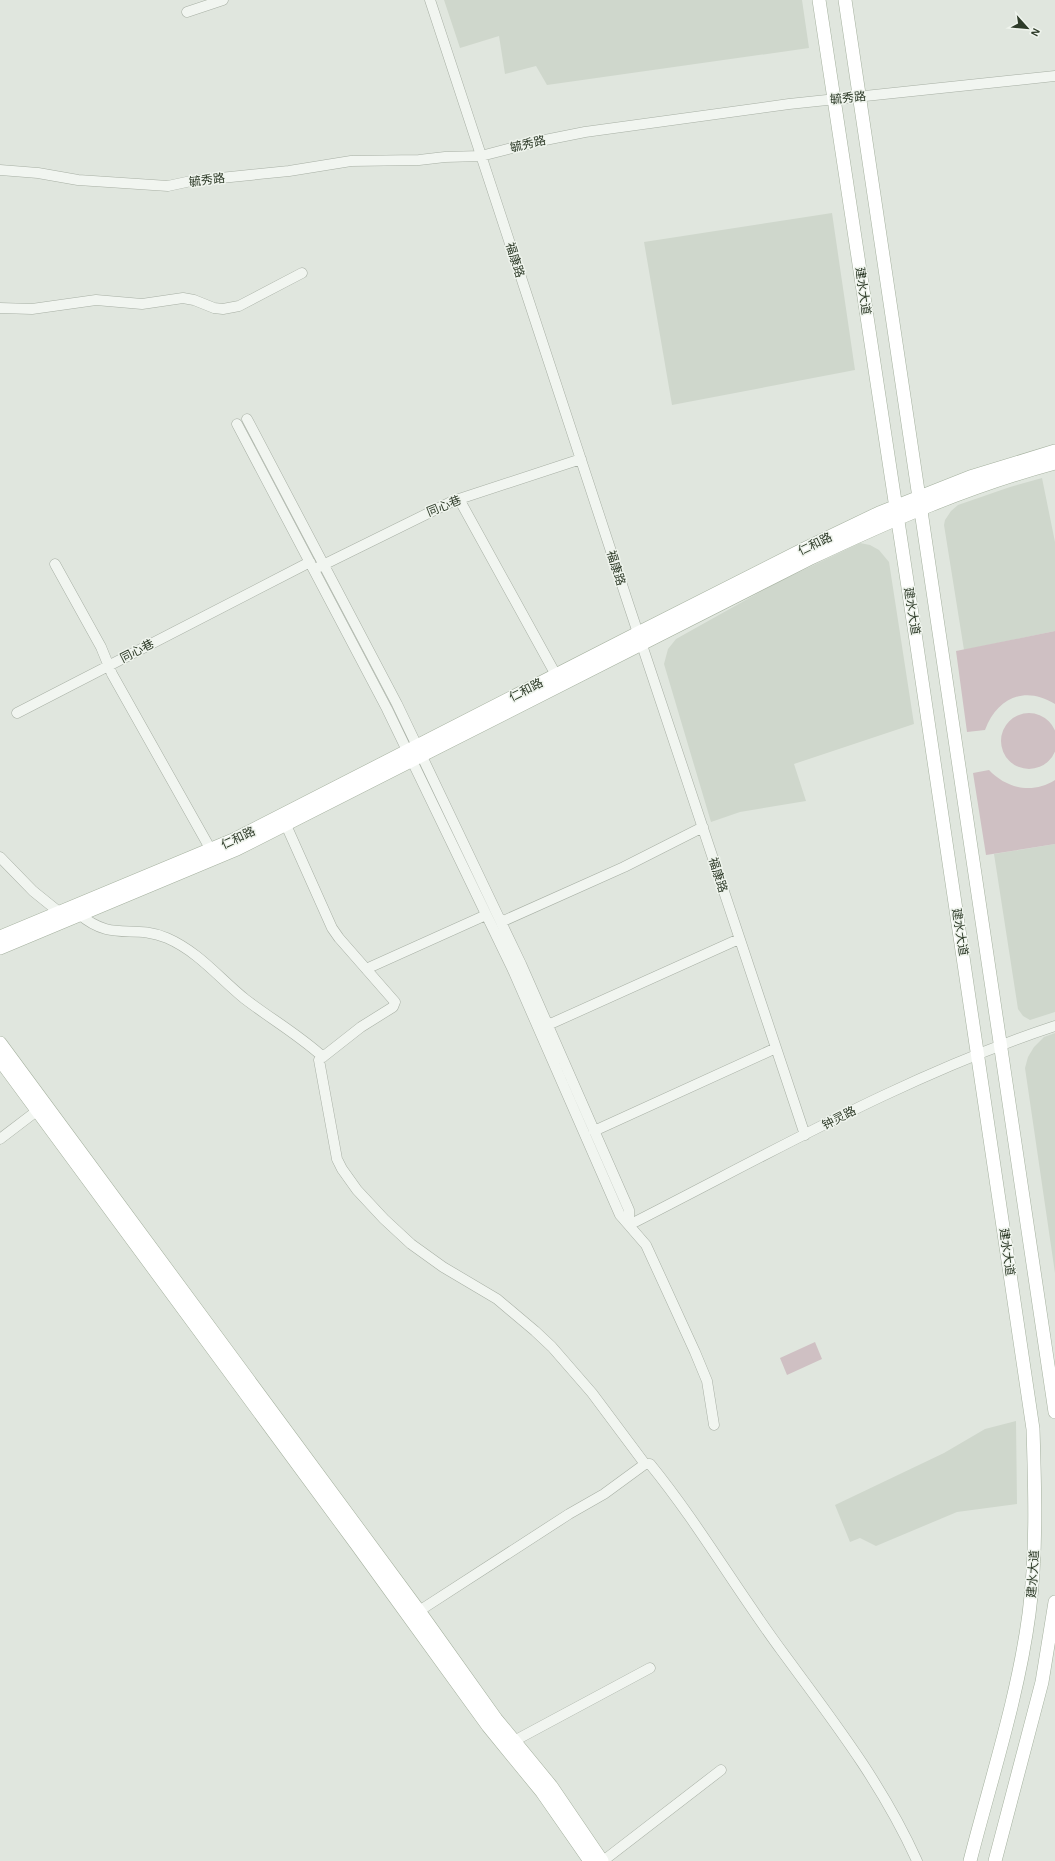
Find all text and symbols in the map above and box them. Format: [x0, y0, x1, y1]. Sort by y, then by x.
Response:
north arrow [1007, 8, 1047, 48]
text: N [1029, 26, 1042, 38]
street label: 毓秀路 [829, 89, 867, 106]
street label: 毓秀路 [509, 133, 547, 154]
street label: 毓秀路 [188, 171, 226, 188]
street label: 福康路 [504, 241, 527, 279]
street label: 建水大道 [854, 266, 873, 316]
street label: 同心巷 [425, 494, 463, 518]
street label: 仁和路 [796, 530, 834, 557]
street label: 福康路 [605, 549, 628, 587]
street label: 建水大道 [902, 586, 923, 636]
street label: 同心巷 [118, 637, 156, 665]
street label: 仁和路 [507, 676, 545, 704]
street label: 仁和路 [219, 824, 257, 851]
street label: 福康路 [707, 856, 730, 894]
street label: 建水大道 [950, 907, 971, 957]
street label: 钟灵路 [820, 1104, 858, 1132]
street label: 建水大道 [998, 1227, 1017, 1277]
street label: 建水大道 [1024, 1550, 1041, 1598]

